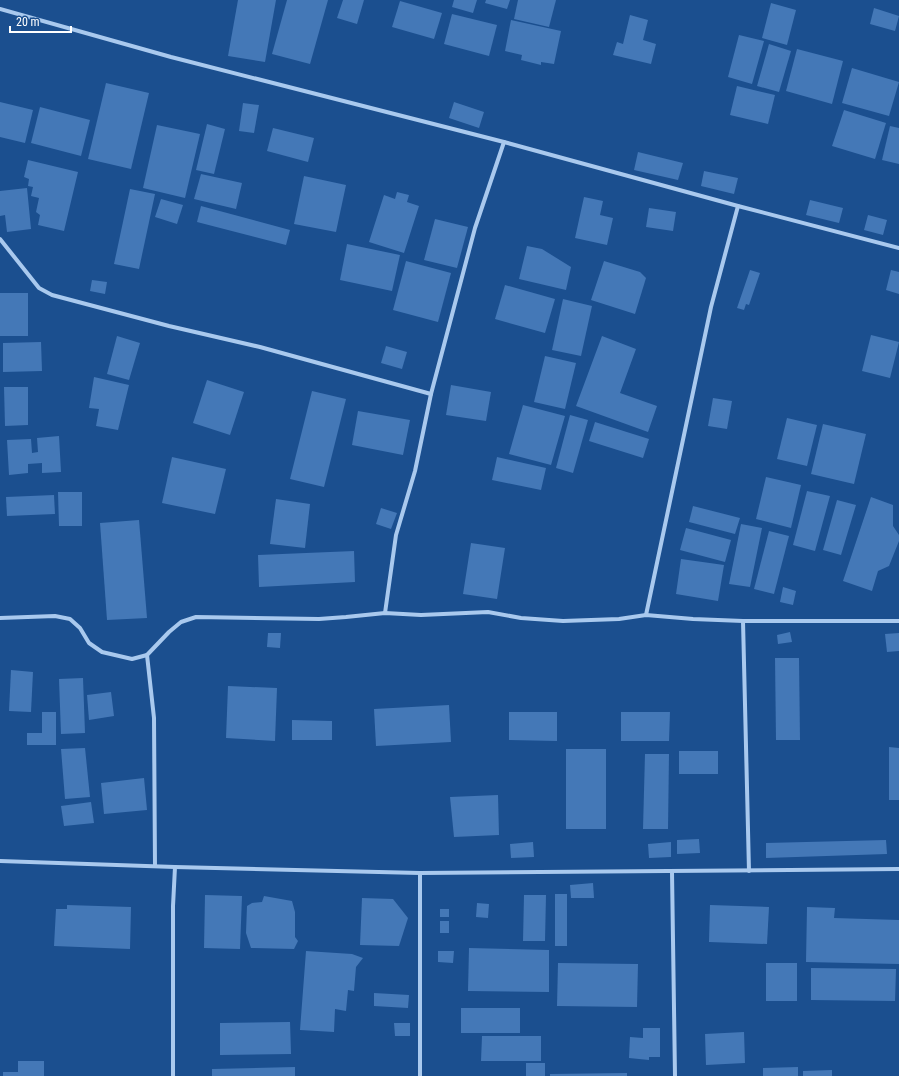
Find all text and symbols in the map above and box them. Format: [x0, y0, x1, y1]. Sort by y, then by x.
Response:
scale bar [10, 8, 71, 34]
text: 20 m [16, 15, 40, 29]

